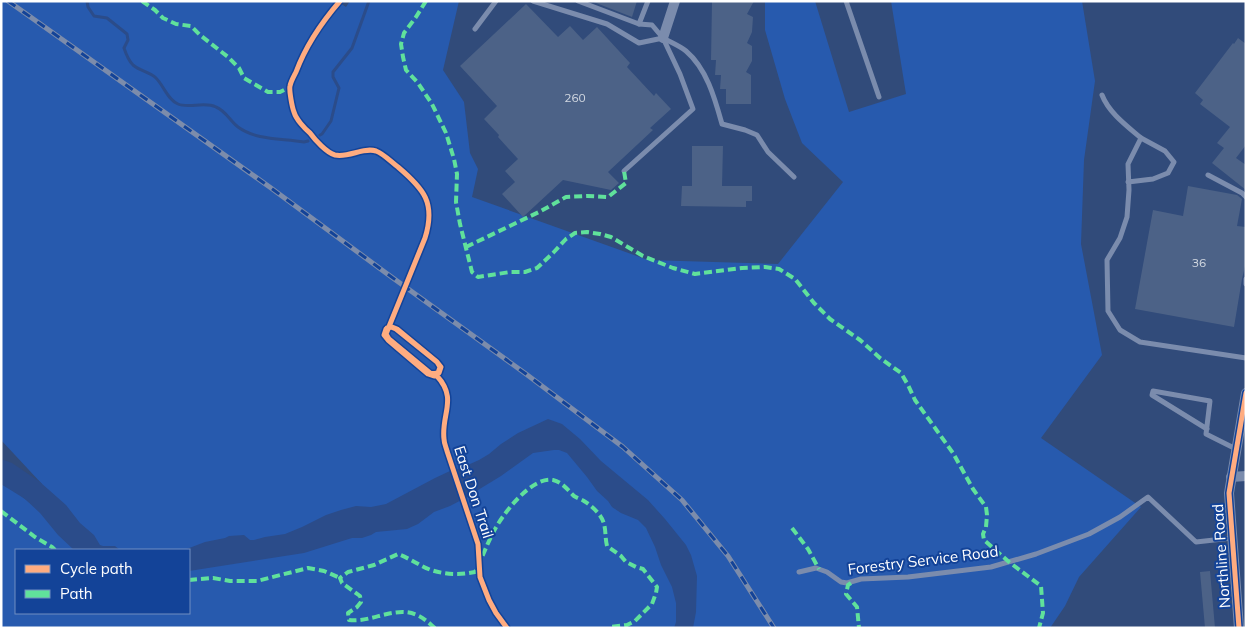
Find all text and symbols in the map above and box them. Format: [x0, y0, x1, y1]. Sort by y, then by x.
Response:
house number: 260 [564, 90, 586, 105]
house number: 36 [1192, 255, 1206, 270]
street label: East Don Trail [450, 443, 498, 541]
street label: Northline Road [1208, 503, 1234, 609]
street label: Forestry Service Road [847, 541, 999, 579]
legend [15, 549, 190, 614]
text: Cycle path [60, 559, 133, 578]
text: Path [60, 584, 92, 603]

